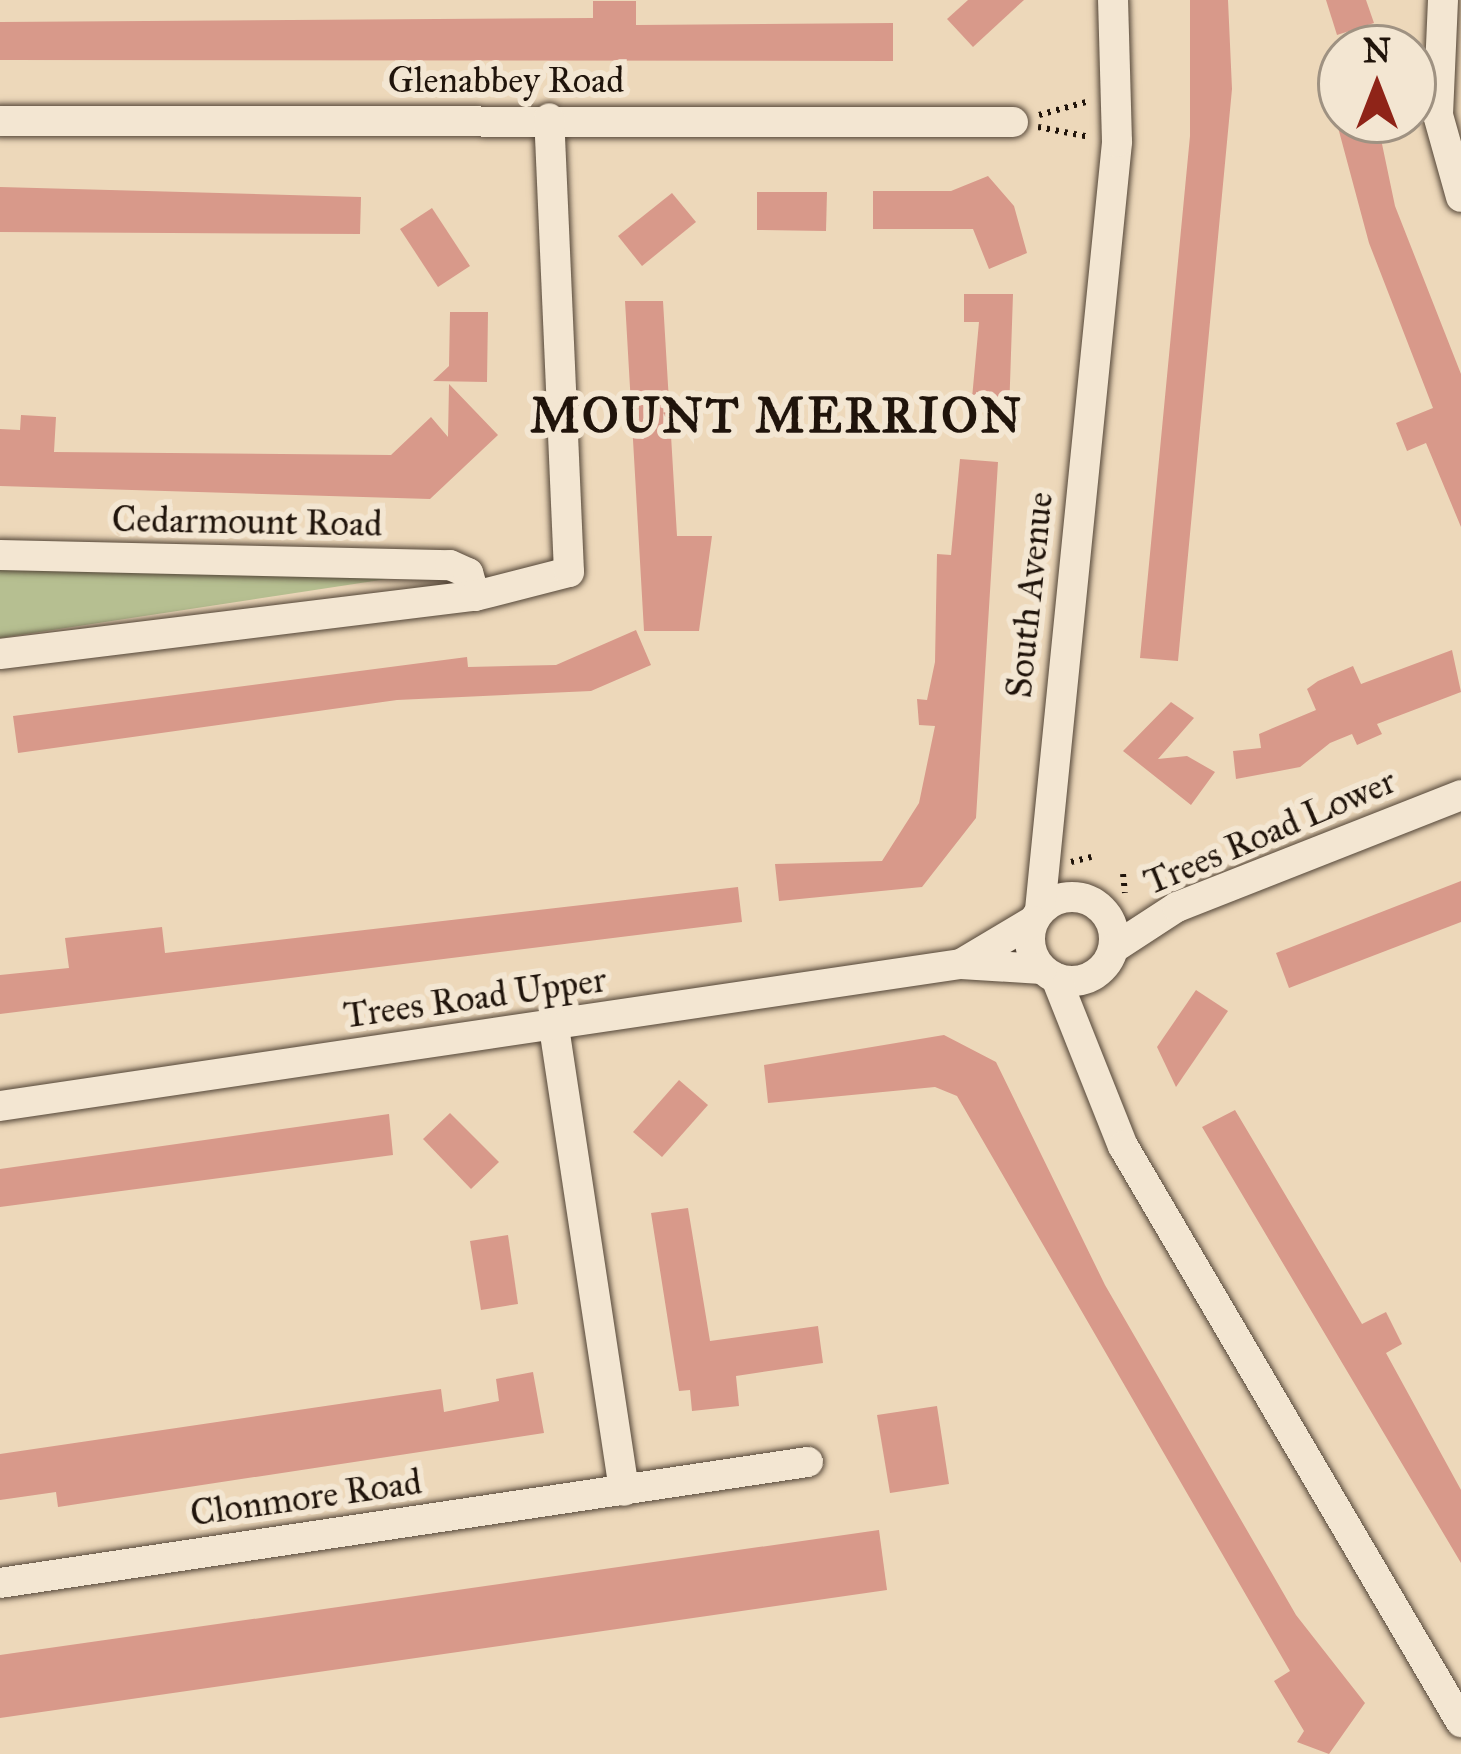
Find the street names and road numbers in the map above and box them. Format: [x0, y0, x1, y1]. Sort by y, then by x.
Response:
street label: Glenabbey Road [388, 59, 624, 103]
street label: South Avenue [998, 490, 1062, 700]
street label: Cedarmount Road [111, 498, 383, 546]
street label: Trees Road Lower [1138, 760, 1402, 904]
street label: Trees Road Upper [341, 958, 609, 1038]
street label: Clonmore Road [188, 1460, 424, 1536]

